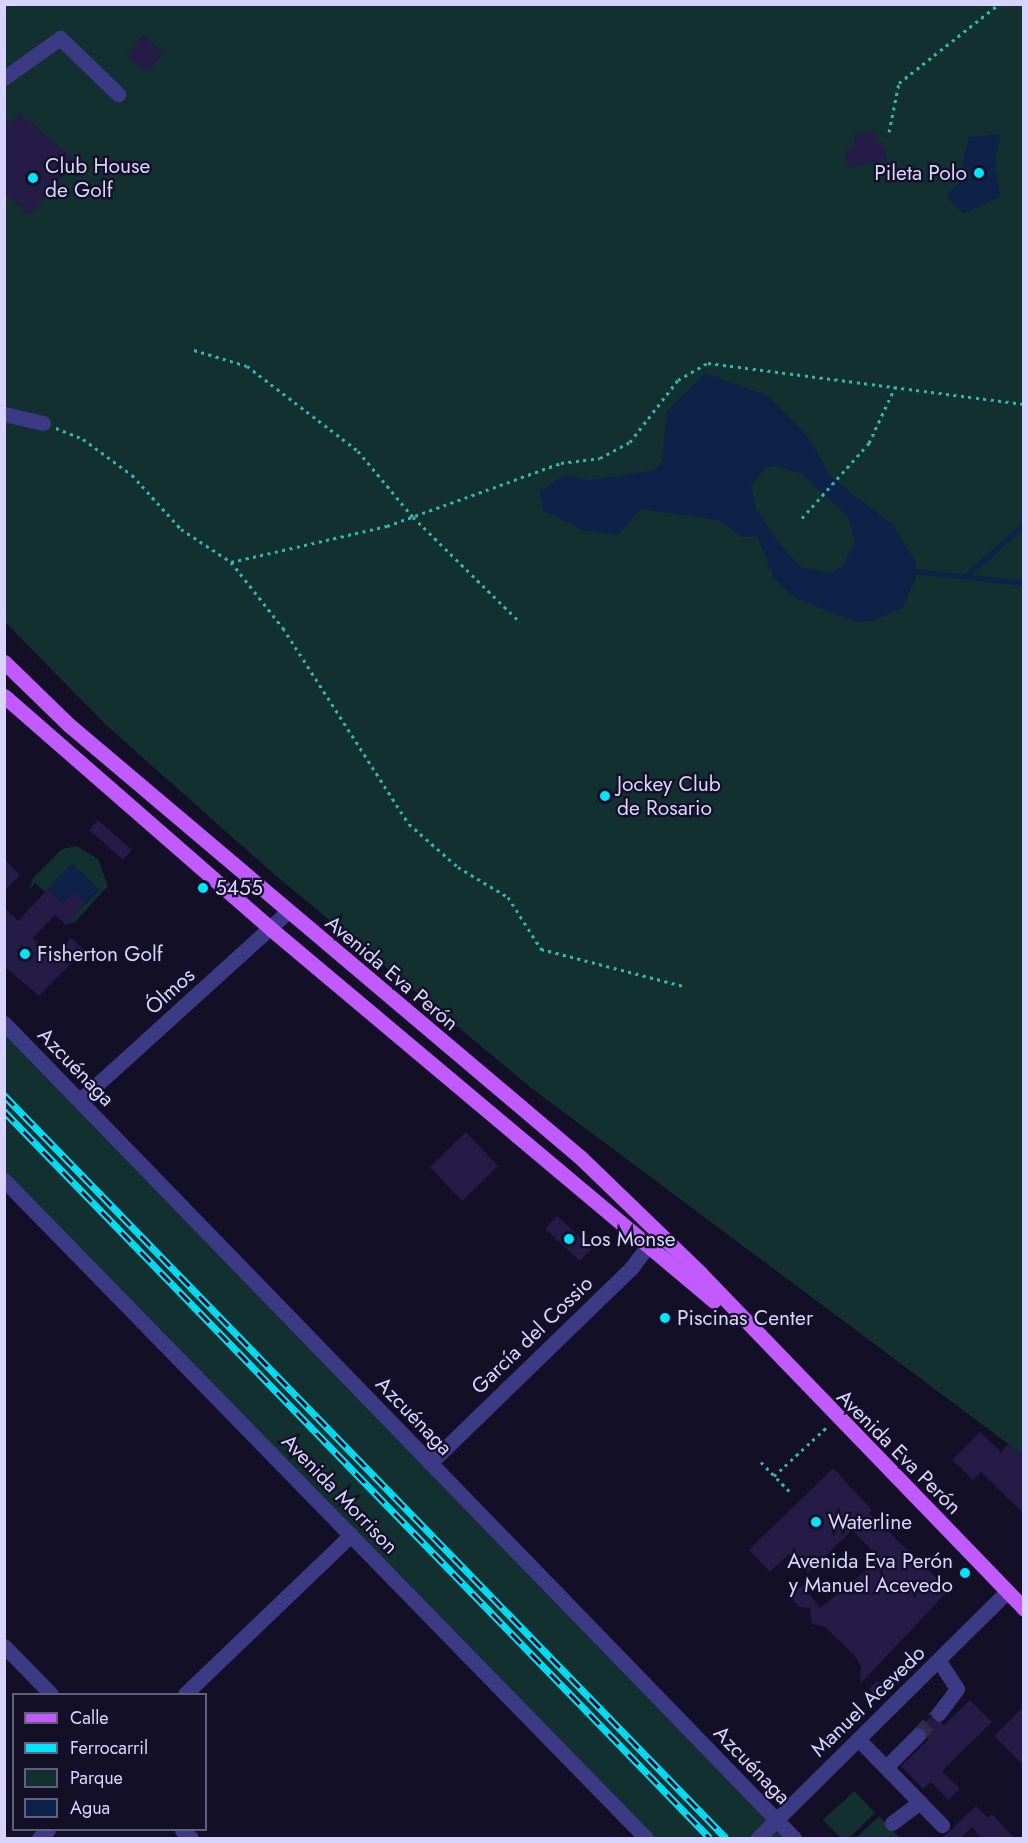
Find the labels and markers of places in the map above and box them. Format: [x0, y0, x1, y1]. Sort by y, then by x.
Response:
place label: Club House de Golf [45, 153, 150, 203]
place label: Pileta Polo [874, 160, 967, 186]
marker: Pileta Polo [972, 166, 986, 180]
marker: Club House de Golf [26, 171, 40, 185]
place label: Jockey Club de Rosario [617, 771, 721, 821]
marker: Jockey Club de Rosario [598, 789, 612, 803]
place label: 5455 [215, 875, 263, 901]
marker: 5455 [196, 881, 210, 895]
place label: Fisherton Golf [37, 941, 163, 967]
marker: Fisherton Golf [18, 947, 32, 961]
place label: Los Monse [581, 1226, 675, 1252]
marker: Los Monse [562, 1232, 576, 1246]
place label: Piscinas Center [677, 1305, 813, 1331]
marker: Piscinas Center [658, 1311, 672, 1325]
place label: Waterline [828, 1509, 912, 1535]
marker: Waterline [809, 1515, 823, 1529]
place label: Avenida Eva Perón y Manuel Acevedo [787, 1548, 953, 1598]
marker: Avenida Eva Perón y Manuel Acevedo [958, 1566, 972, 1580]

